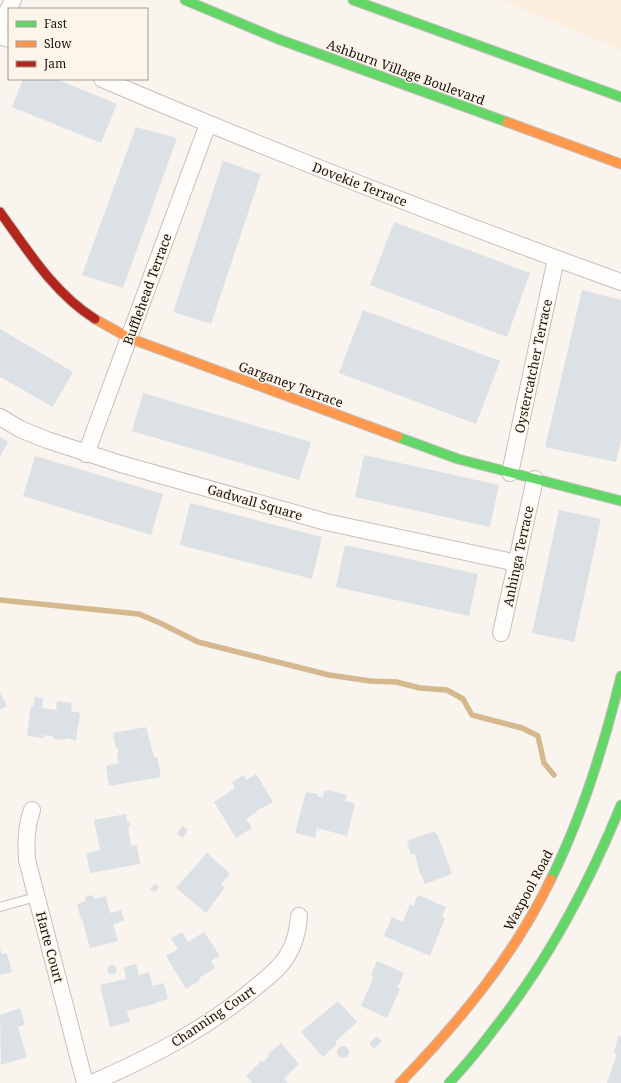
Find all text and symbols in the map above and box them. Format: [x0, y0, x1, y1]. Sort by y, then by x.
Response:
legend [8, 8, 148, 80]
text: Fast [44, 15, 67, 32]
text: Slow [44, 35, 72, 52]
street label: Ashburn Village Boulevard [324, 35, 488, 109]
text: Jam [43, 55, 66, 72]
street label: Dovekie Terrace [310, 158, 410, 210]
street label: Bufflehead Terrace [118, 231, 176, 347]
street label: Oystercatcher Terrace [510, 297, 556, 435]
street label: Garganey Terrace [236, 357, 346, 411]
street label: Gadwall Square [205, 480, 305, 524]
street label: Anhinga Terrace [498, 504, 538, 608]
street label: Waxpool Road [499, 846, 557, 934]
street label: Harte Court [32, 909, 68, 985]
street label: Channing Court [167, 981, 259, 1051]

